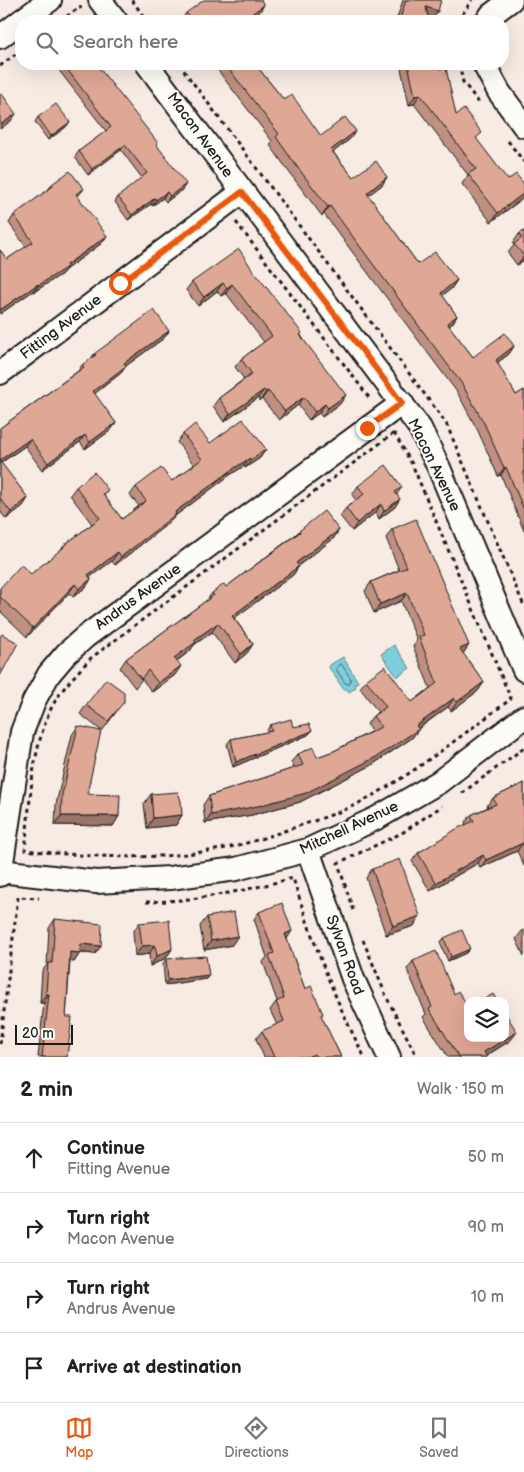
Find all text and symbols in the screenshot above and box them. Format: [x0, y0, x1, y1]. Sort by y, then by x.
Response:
search box [15, 15, 509, 70]
icon: search [33, 29, 61, 57]
text: Search here [73, 31, 178, 54]
street label: Macon Avenue [163, 89, 237, 181]
route start [109, 272, 132, 295]
street label: Fitting Avenue [17, 290, 105, 364]
street label: Macon Avenue [403, 416, 465, 515]
route end [356, 417, 379, 440]
street label: Andrus Avenue [91, 559, 185, 635]
street label: Mitchell Avenue [297, 797, 402, 859]
street label: Sylvan Road [322, 913, 368, 997]
map controls [464, 997, 509, 1042]
button: layers [464, 997, 509, 1042]
scale bar [15, 1022, 72, 1045]
text: 20 m [22, 1025, 54, 1042]
text: 2 min [20, 1077, 73, 1102]
text: Walk · 150 m [417, 1080, 504, 1099]
text: Continue [67, 1137, 145, 1160]
icon: ahead [20, 1144, 48, 1172]
text: 50 m [468, 1148, 504, 1167]
text: Fitting Avenue [67, 1160, 170, 1179]
text: Turn right [67, 1207, 150, 1230]
icon: right [20, 1214, 48, 1242]
text: 90 m [468, 1218, 504, 1237]
text: Macon Avenue [67, 1230, 175, 1249]
text: Turn right [67, 1277, 150, 1300]
icon: right [20, 1284, 48, 1312]
text: 10 m [471, 1288, 504, 1307]
text: Andrus Avenue [67, 1300, 176, 1319]
icon: arrive [20, 1354, 48, 1382]
text: Arrive at destination [67, 1356, 242, 1379]
tab: Map [65, 1414, 94, 1461]
tab: Directions [224, 1414, 289, 1461]
tab: Saved [419, 1414, 459, 1461]

